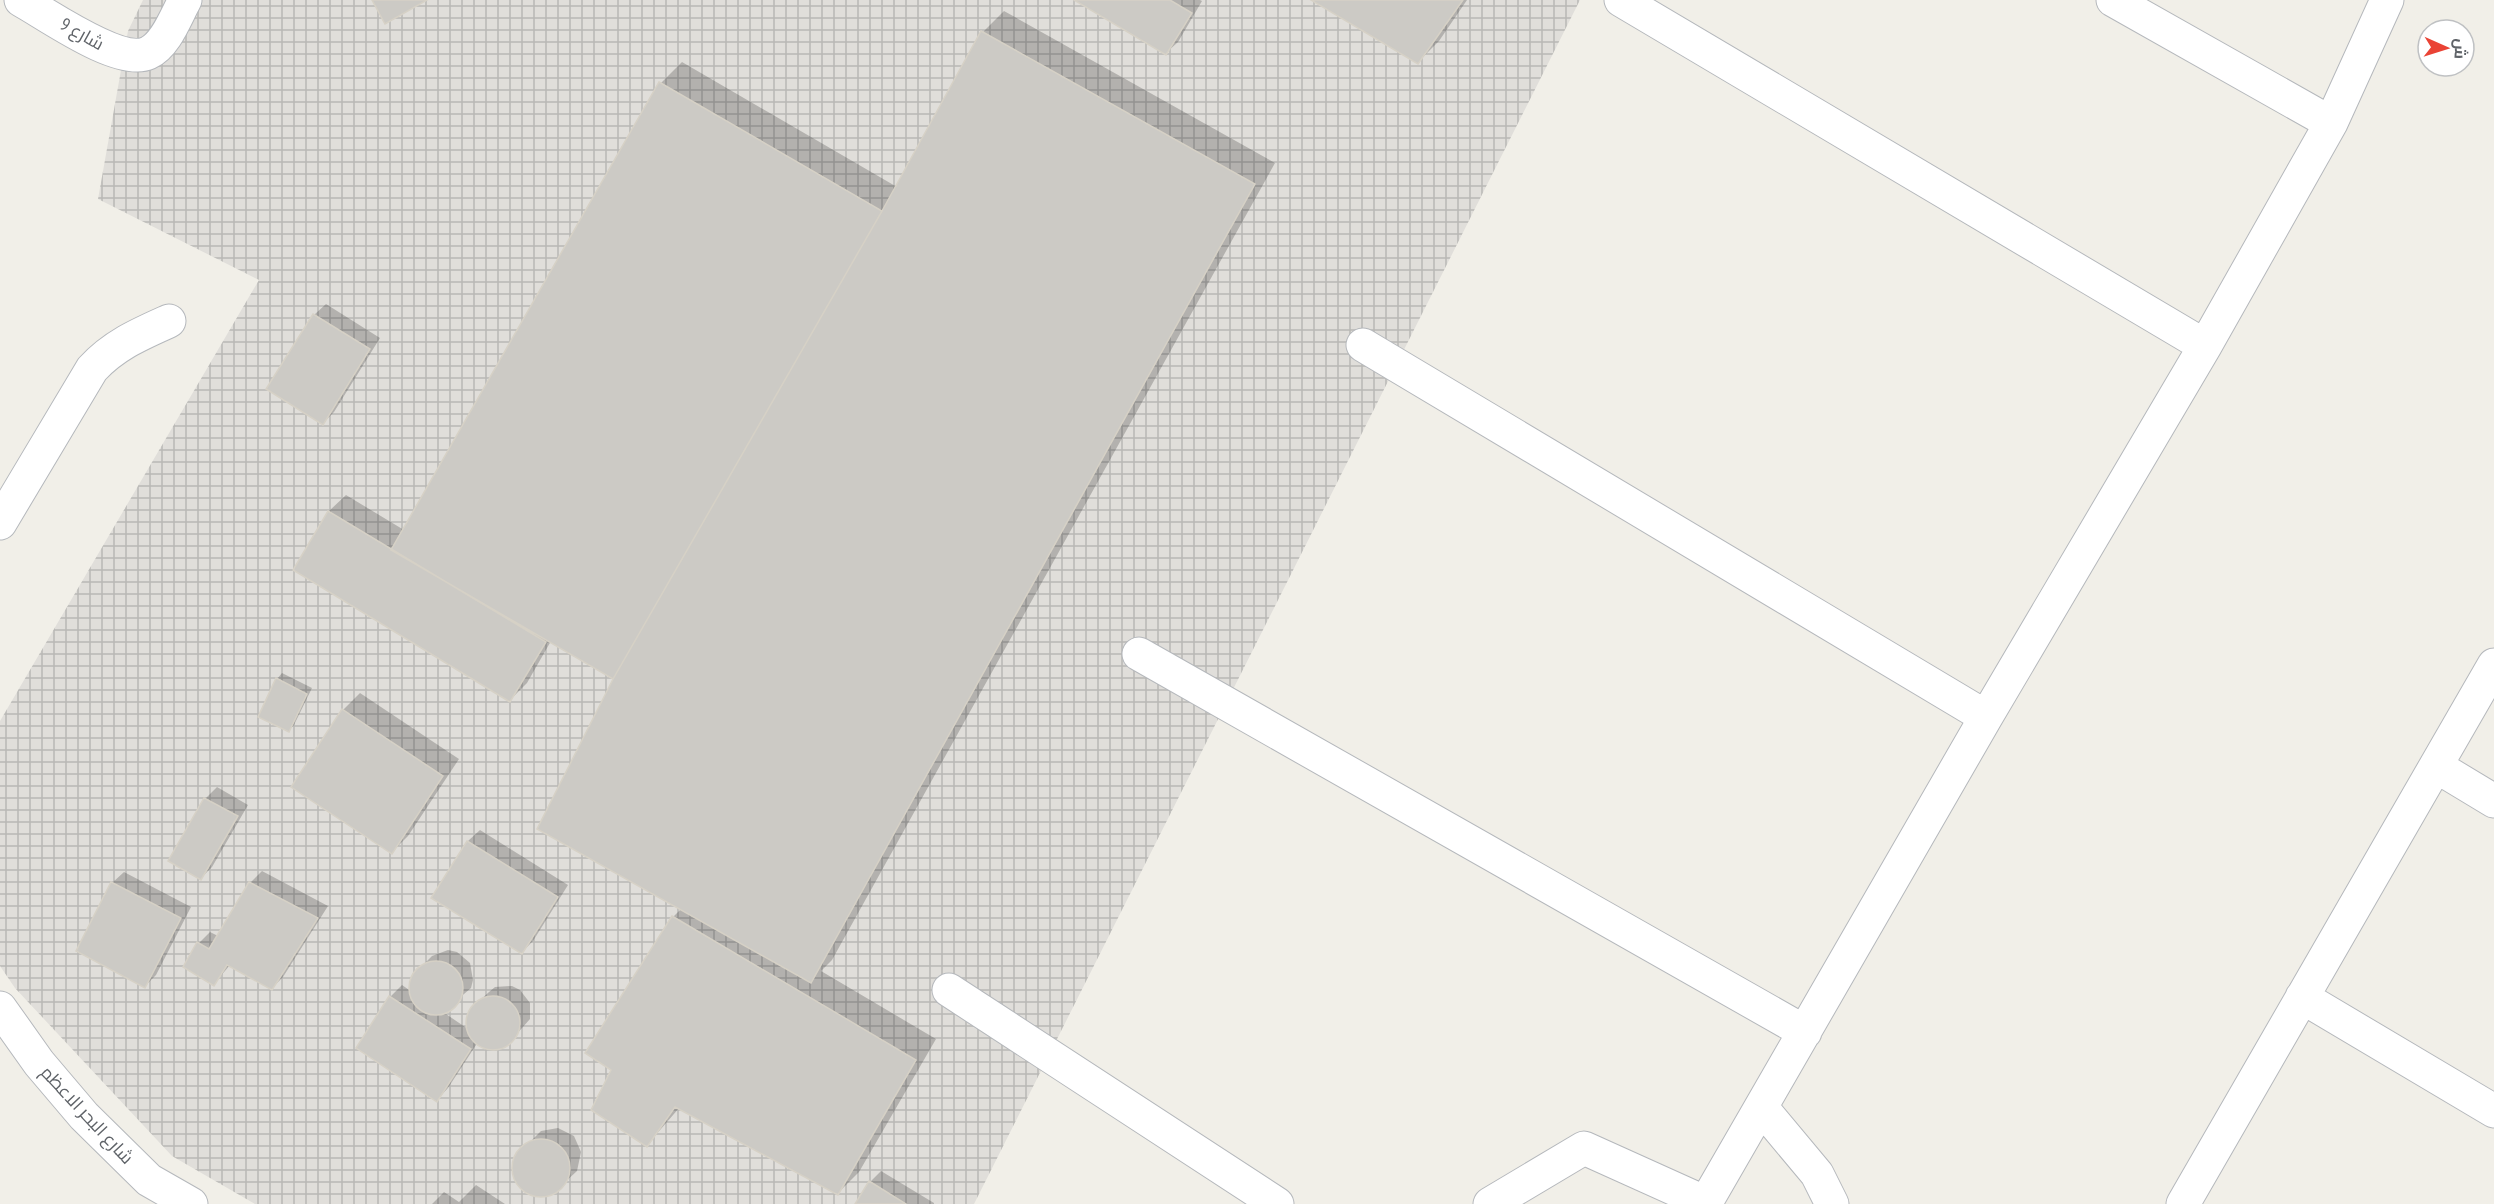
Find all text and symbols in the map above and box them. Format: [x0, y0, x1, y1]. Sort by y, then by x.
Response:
street label: شارع 9 [56, 12, 108, 56]
north arrow [2416, 18, 2476, 78]
text: ش [2450, 38, 2472, 60]
street label: شارع البحر الاعظم [35, 1061, 139, 1169]

